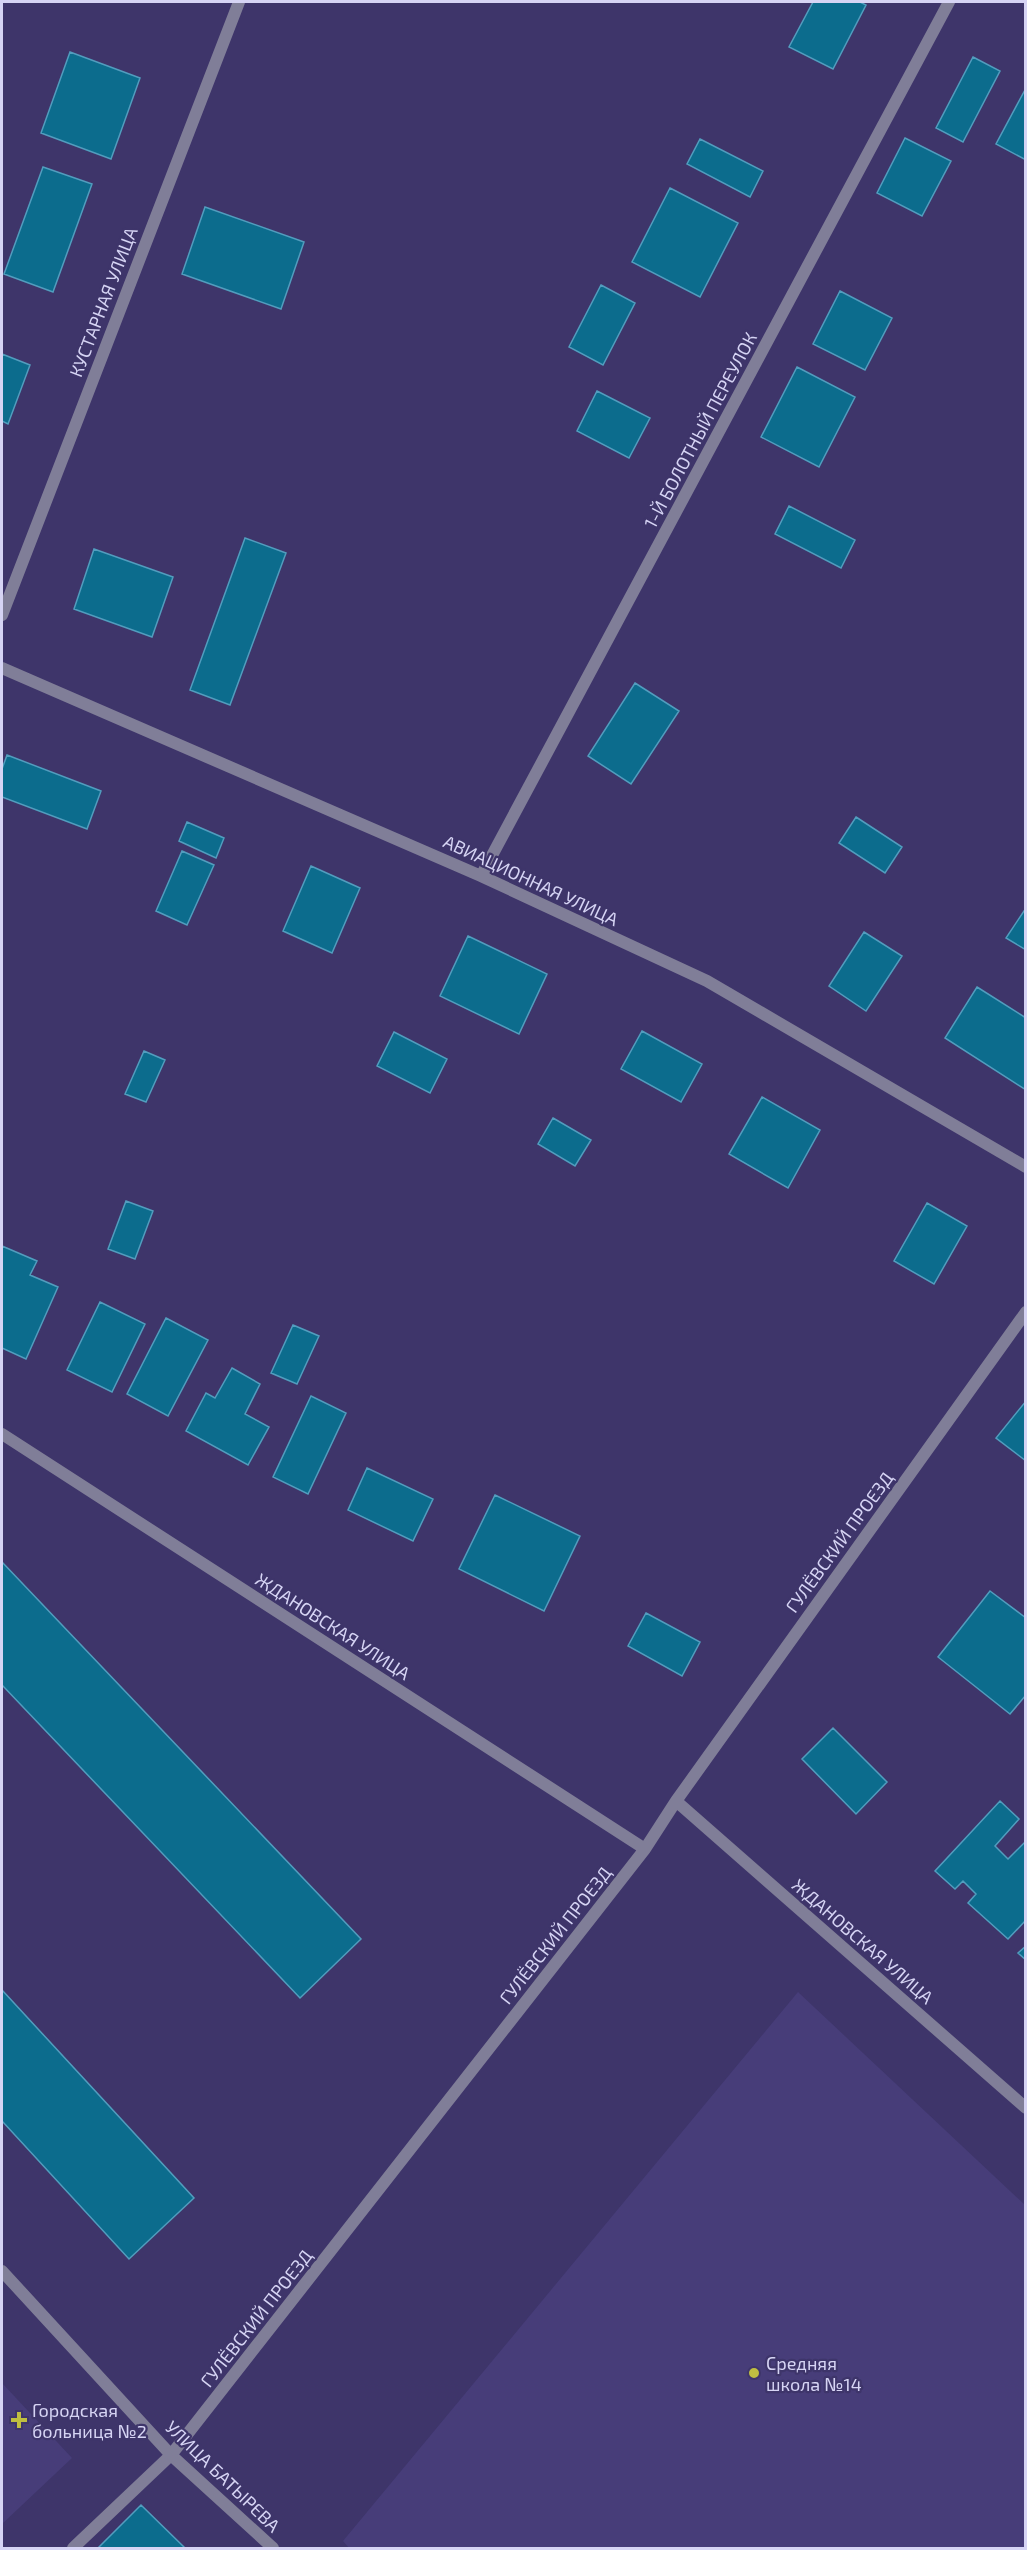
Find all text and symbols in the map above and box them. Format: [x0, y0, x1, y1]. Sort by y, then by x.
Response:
street label: КУСТАРНАЯ УЛИЦА [64, 223, 142, 380]
street label: 1-Й БОЛОТНЫЙ ПЕРЕУЛОК [639, 328, 761, 532]
street label: АВИАЦИОННАЯ УЛИЦА [440, 830, 623, 931]
street label: ГУЛЁВСКИЙ ПРОЕЗД [781, 1467, 897, 1617]
street label: ЖДАНОВСКАЯ УЛИЦА [252, 1568, 415, 1685]
street label: ГУЛЁВСКИЙ ПРОЕЗД [494, 1862, 616, 2008]
street label: ЖДАНОВСКАЯ УЛИЦА [788, 1874, 939, 2009]
street label: ГУЛЁВСКИЙ ПРОЕЗД [195, 2245, 317, 2391]
place label: Средняя школа №14 [766, 2352, 862, 2395]
marker: Средняя школа №14 [747, 2366, 761, 2380]
place label: Городская больница №2 [32, 2399, 147, 2442]
marker: Городская больница №2 [10, 2411, 28, 2429]
street label: УЛИЦА БАТЫРЕВА [161, 2416, 285, 2537]

